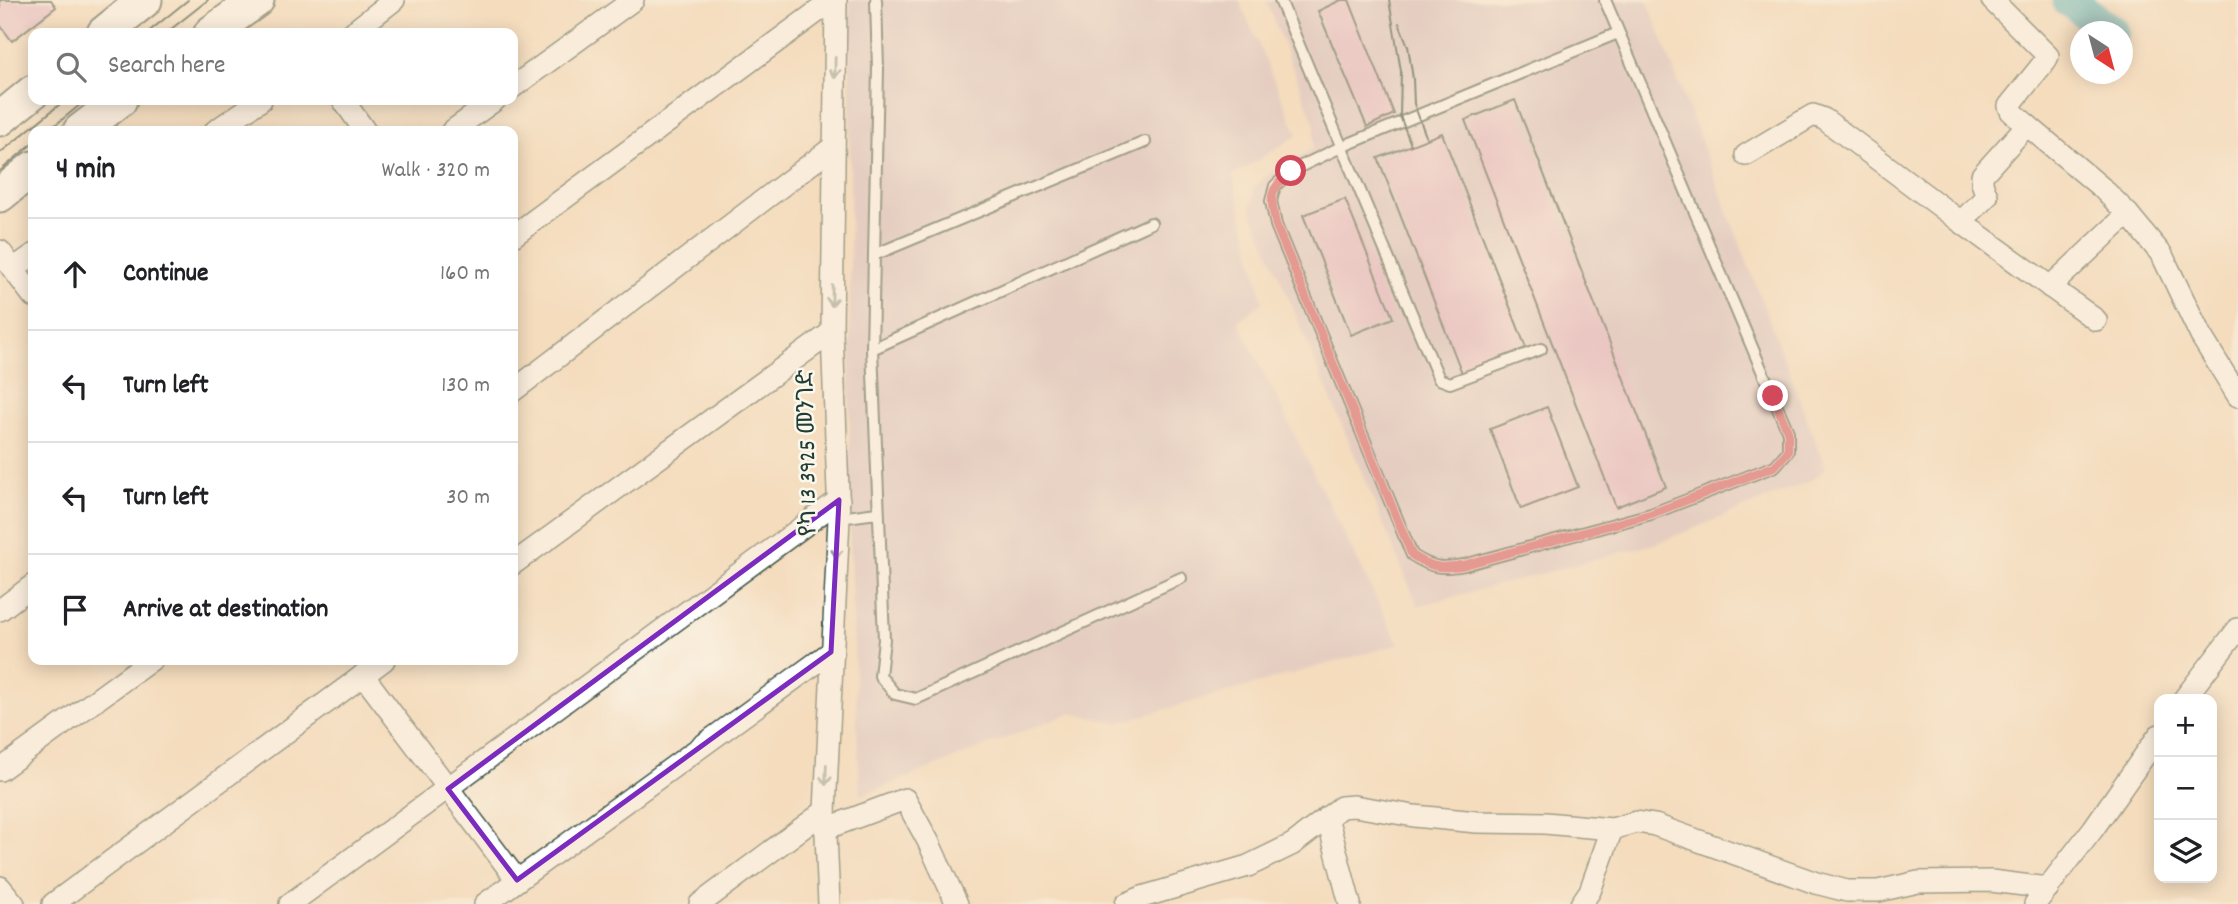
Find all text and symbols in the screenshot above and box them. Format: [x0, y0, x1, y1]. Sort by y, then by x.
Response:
north arrow [2070, 21, 2133, 84]
search box [28, 28, 518, 105]
icon: search [52, 48, 90, 86]
text: Search here [108, 48, 226, 85]
one-way arrow [828, 56, 841, 79]
text: 4 min [56, 150, 115, 193]
text: Walk · 320 m [381, 155, 490, 188]
route start [1275, 155, 1306, 186]
icon: ahead [56, 255, 94, 293]
text: Continue [123, 256, 208, 293]
text: 160 m [440, 258, 490, 291]
one-way arrow [825, 284, 839, 307]
icon: left [56, 367, 94, 405]
text: Turn left [123, 368, 209, 405]
street label: የካ 13 3925 መንገድ [791, 369, 827, 537]
text: 130 m [441, 370, 490, 403]
route end [1757, 380, 1788, 411]
icon: left [56, 479, 94, 517]
text: Turn left [123, 480, 209, 517]
text: 30 m [446, 482, 490, 515]
one-way arrow [830, 536, 843, 558]
icon: arrive [56, 591, 94, 629]
text: Arrive at destination [123, 592, 328, 629]
map controls [2154, 694, 2217, 883]
button: + [2154, 694, 2217, 757]
button: − [2154, 757, 2217, 820]
one-way arrow [820, 763, 833, 786]
button: layers [2154, 820, 2217, 883]

